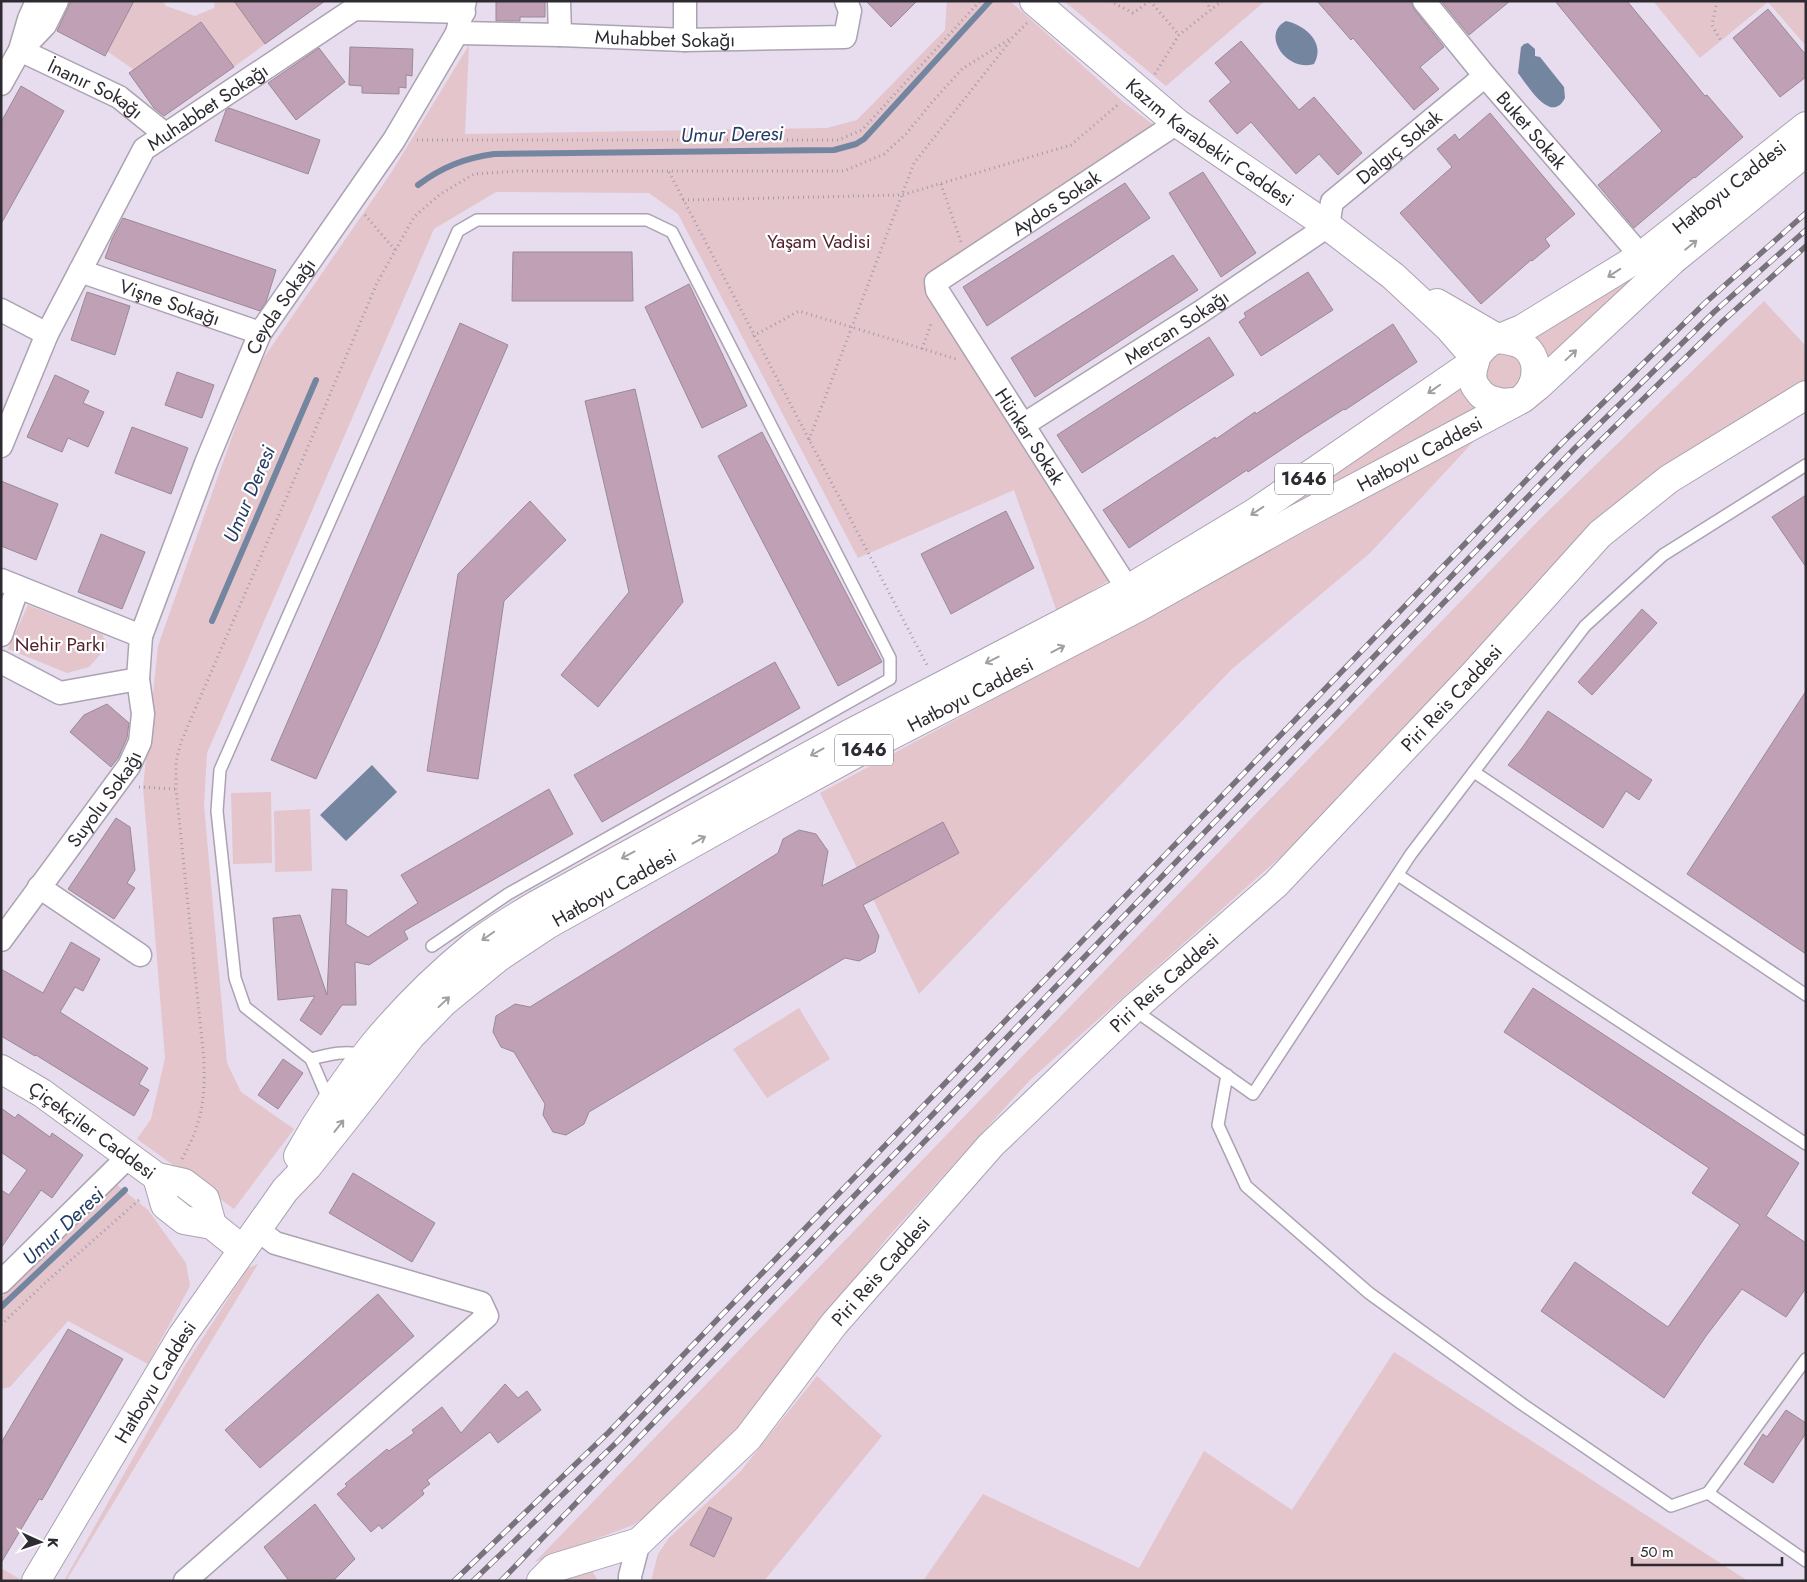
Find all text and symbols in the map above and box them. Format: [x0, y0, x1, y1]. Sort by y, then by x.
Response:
street label: Muhabbet Sokağı [594, 23, 735, 54]
street label: İnanır Sokağı [43, 52, 149, 125]
street label: Muhabbet Sokağı [142, 57, 273, 157]
street label: Kazım Karabekir Caddesi [1120, 72, 1299, 213]
street label: Buket Sokak [1490, 85, 1573, 176]
street label: Dalgıç Sokak [1350, 104, 1448, 191]
water label: Umur Deresi [680, 119, 784, 150]
street label: Hatboyu Caddesi [1667, 134, 1792, 241]
street label: Aydos Sokak [1007, 164, 1107, 242]
park label: Yaşam Vadisi [767, 228, 871, 255]
one-way arrow [1684, 240, 1697, 251]
street label: Ceyda Sokağı [240, 253, 322, 359]
one-way arrow [1608, 268, 1622, 278]
street label: Vişne Sokağı [116, 273, 224, 332]
street label: Mercan Sokağı [1119, 284, 1234, 371]
one-way arrow [1565, 349, 1578, 361]
street label: Hünkar Sokak [988, 383, 1071, 490]
one-way arrow [1427, 384, 1441, 394]
street label: Hatboyu Caddesi [1352, 409, 1487, 498]
water label: Umur Deresi [216, 440, 283, 547]
road number: 1646 [1275, 464, 1333, 494]
one-way arrow [1250, 506, 1264, 516]
park label: Nehir Parkı [15, 631, 105, 658]
street label: Piri Reis Caddesi [1395, 639, 1508, 758]
one-way arrow [1051, 644, 1066, 654]
street label: Hatboyu Caddesi [903, 651, 1038, 739]
one-way arrow [984, 655, 999, 665]
road number: 1646 [835, 734, 893, 766]
street label: Suyolu Sokağı [61, 746, 148, 853]
one-way arrow [810, 748, 825, 757]
one-way arrow [691, 835, 706, 845]
street label: Hatboyu Caddesi [547, 842, 681, 933]
one-way arrow [621, 850, 636, 860]
street label: Piri Reis Caddesi [1104, 927, 1225, 1039]
one-way arrow [481, 931, 495, 941]
one-way arrow [438, 996, 451, 1008]
street label: Çiçekçiler Caddesi [23, 1075, 161, 1186]
one-way arrow [334, 1119, 344, 1133]
water label: Umur Deresi [16, 1180, 111, 1272]
street label: Piri Reis Caddesi [825, 1211, 936, 1332]
street label: Hatboyu Caddesi [108, 1315, 203, 1448]
north arrow [15, 1517, 65, 1567]
scale bar [1632, 1534, 1782, 1566]
text: K [43, 1537, 63, 1548]
text: 50 m [1640, 1541, 1674, 1563]

